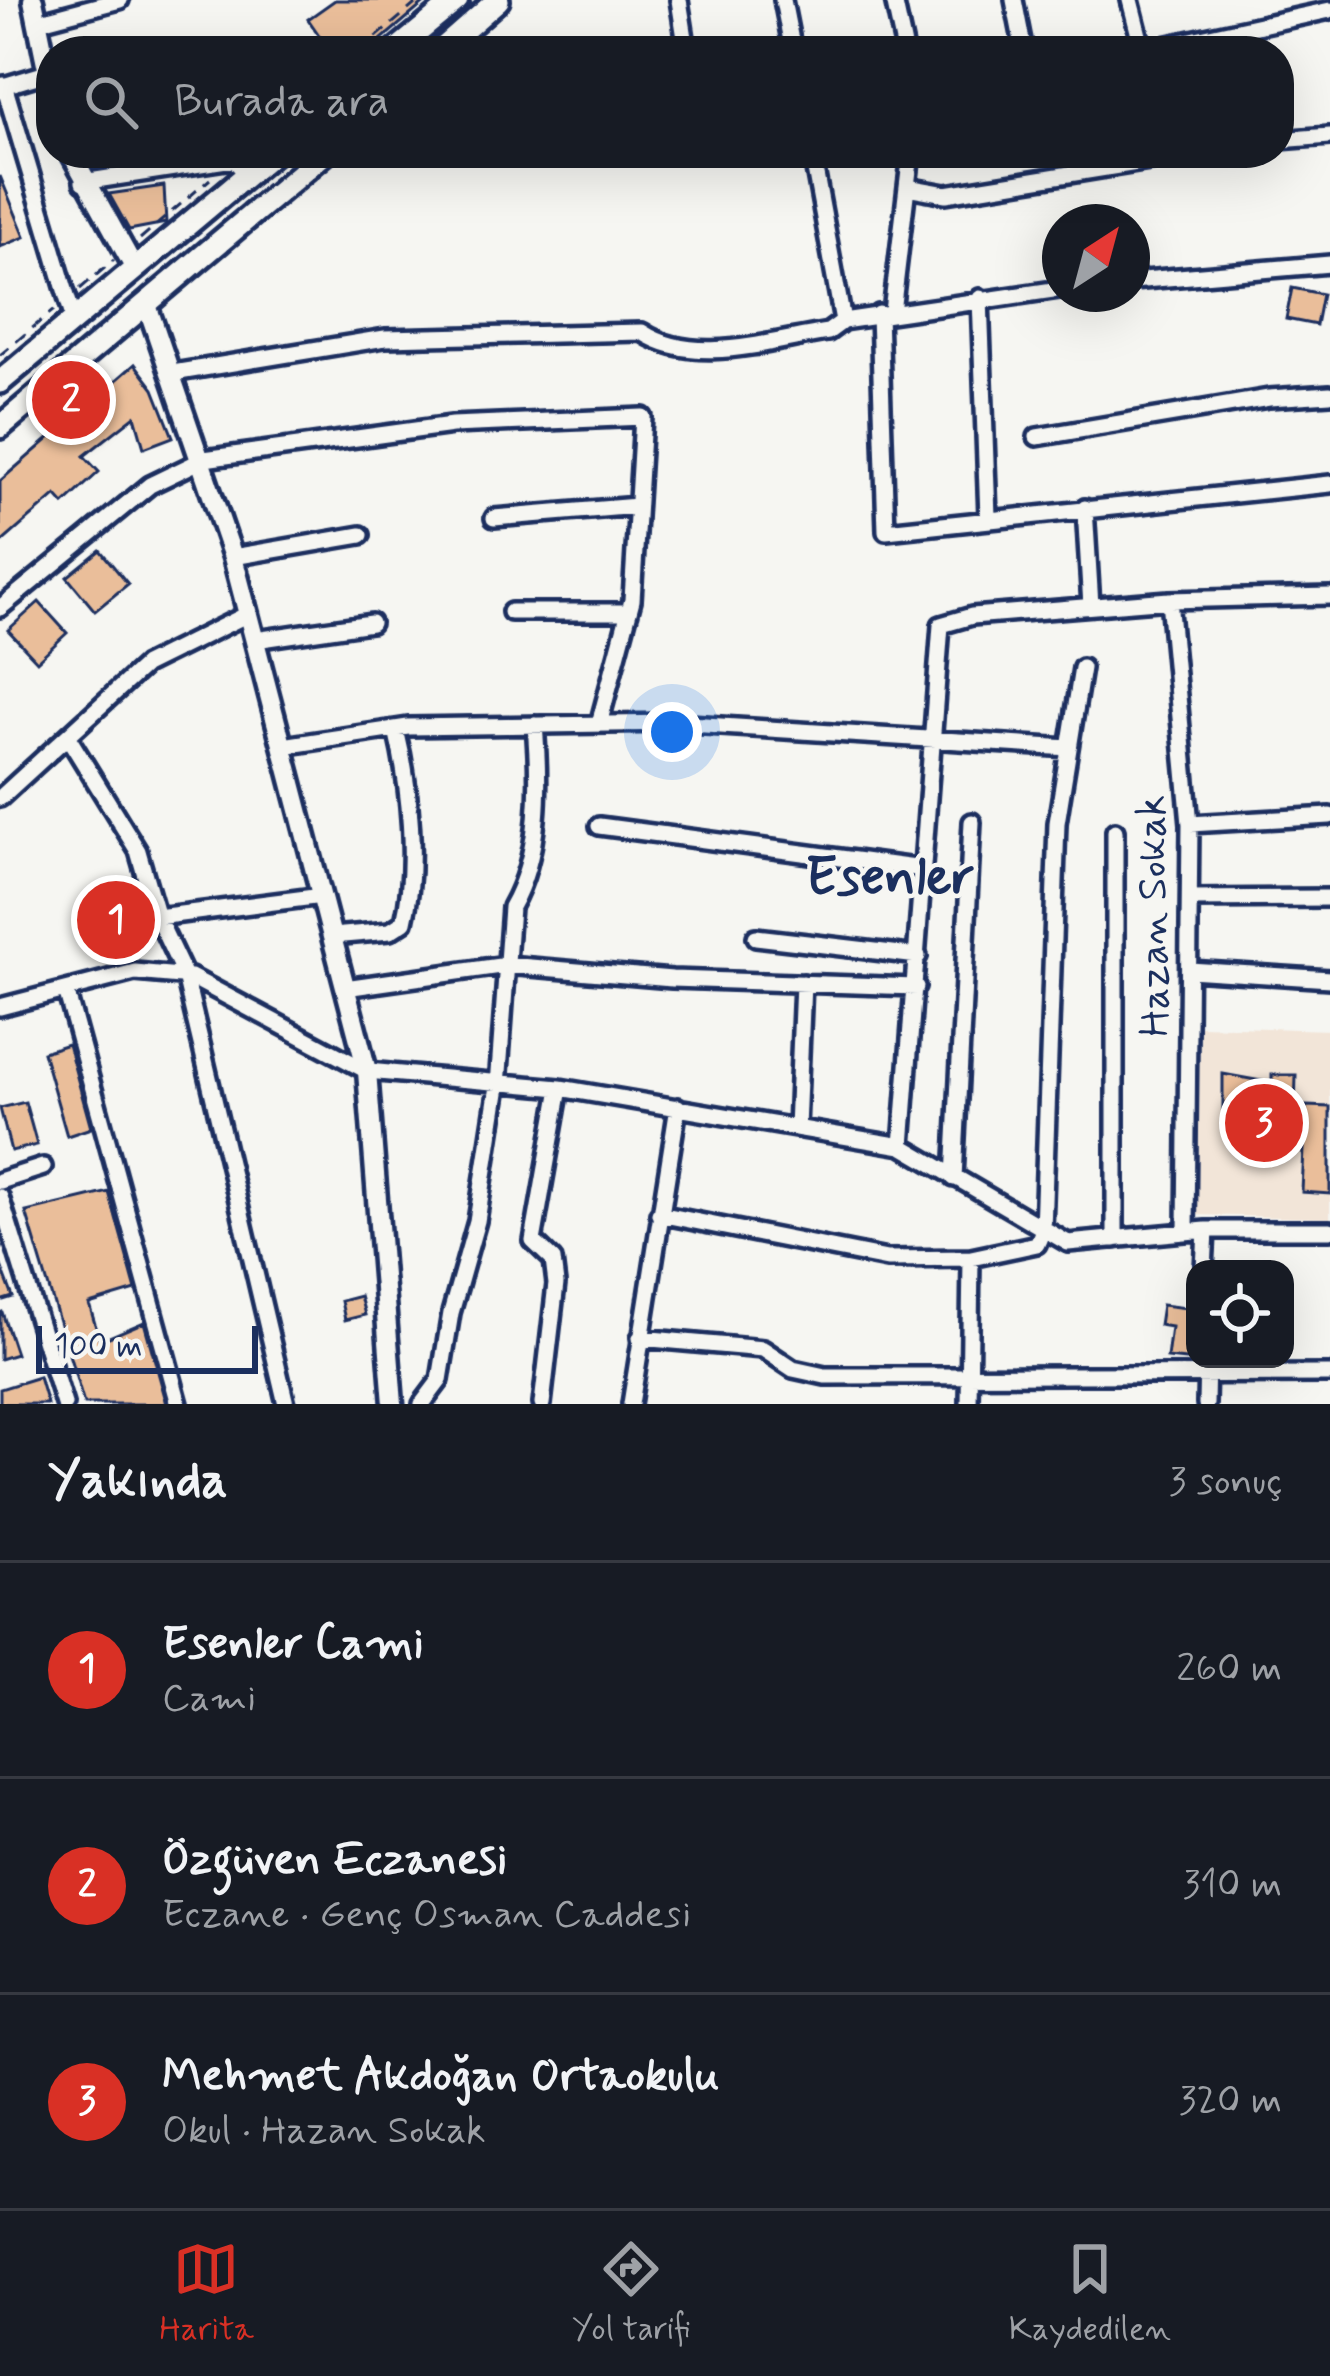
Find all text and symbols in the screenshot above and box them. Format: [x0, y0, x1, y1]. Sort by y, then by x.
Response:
search box [36, 36, 1294, 168]
icon: search [78, 69, 144, 135]
text: Burada ara [174, 73, 389, 132]
north arrow [1042, 204, 1150, 312]
pin: 2 [32, 355, 110, 445]
your location [642, 702, 702, 762]
street label: Hazan Sokak [1125, 795, 1184, 1037]
district label: Esenler [805, 843, 975, 914]
pin: 1 [77, 875, 155, 965]
pin: 3 [1225, 1078, 1303, 1168]
map controls [1186, 1260, 1294, 1368]
button: locate [1186, 1260, 1294, 1368]
scale bar [36, 1320, 258, 1373]
text: 100 m [54, 1325, 143, 1369]
text: Yakında [48, 1449, 228, 1515]
text: 3 sonuç [1169, 1457, 1282, 1508]
text: Esenler Cami [162, 1615, 424, 1674]
text: 1 [78, 1644, 96, 1695]
text: 260 m [1176, 1644, 1282, 1695]
text: Cami [162, 1674, 256, 1725]
text: Özgüven Eczanesi [162, 1831, 507, 1890]
text: 2 [77, 1860, 97, 1911]
text: 310 m [1183, 1860, 1282, 1911]
text: Eczane · Genç Osman Caddesi [162, 1890, 691, 1941]
text: Mehmet Akdoğan Ortaokulu [162, 2047, 719, 2106]
text: 3 [78, 2076, 96, 2127]
text: 320 m [1179, 2076, 1282, 2127]
text: Okul · Hazan Sokak [162, 2106, 486, 2157]
tab: Harita [159, 2236, 254, 2352]
tab: Yol tarifi [572, 2236, 690, 2352]
tab: Kaydedilen [1009, 2236, 1171, 2352]

